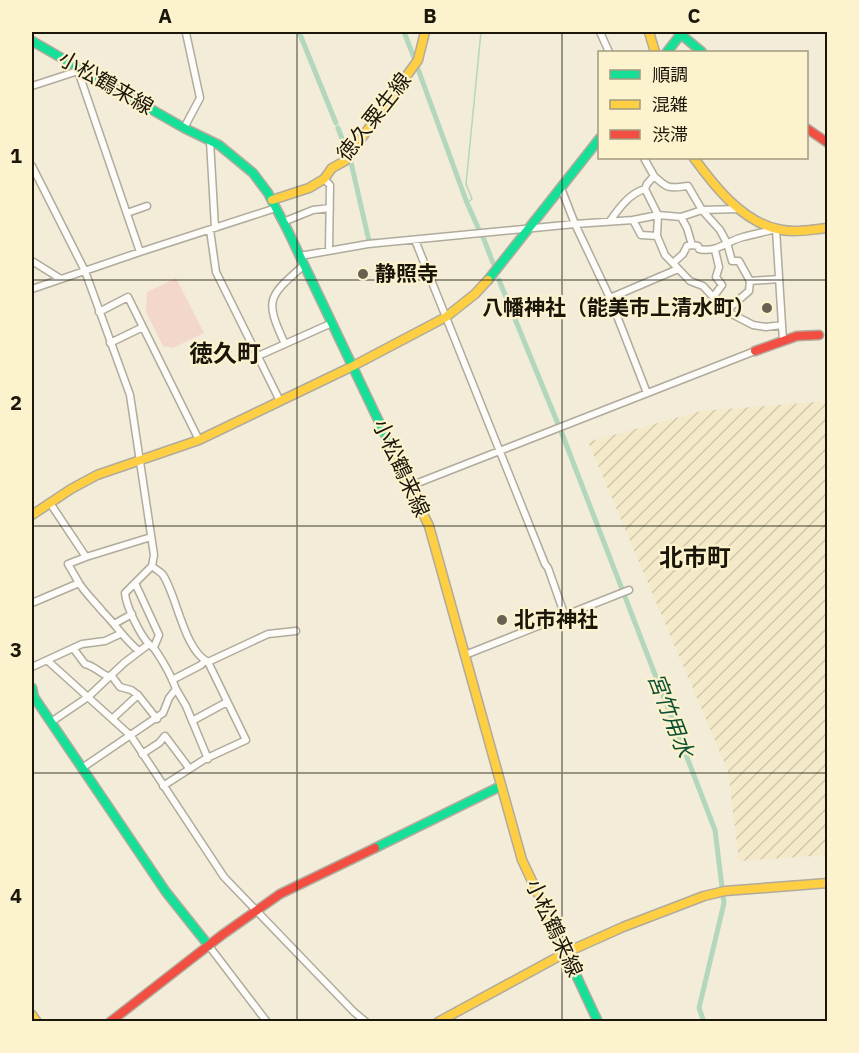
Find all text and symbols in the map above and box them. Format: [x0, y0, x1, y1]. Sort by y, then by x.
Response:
text: A [158, 2, 172, 29]
text: B [423, 2, 437, 29]
text: C [687, 2, 701, 29]
street label: 小松鶴来線 [54, 44, 159, 121]
legend [598, 51, 808, 159]
text: 順調 [652, 63, 688, 86]
street label: 徳久粟生線 [330, 66, 417, 166]
text: 混雑 [652, 93, 688, 116]
text: 渋滞 [652, 123, 688, 146]
text: 1 [10, 142, 22, 169]
place label: 静照寺 [375, 259, 438, 287]
marker: 静照寺 [356, 267, 370, 281]
place label: 八幡神社（能美市上清水町） [482, 293, 755, 321]
marker: 八幡神社（能美市上清水町） [760, 301, 774, 315]
district label: 徳久町 [189, 337, 261, 369]
text: 2 [10, 389, 22, 416]
street label: 小松鶴来線 [367, 414, 437, 521]
district label: 北市町 [659, 541, 731, 573]
place label: 北市神社 [514, 605, 598, 633]
marker: 北市神社 [495, 613, 509, 627]
text: 3 [10, 636, 22, 663]
water label: 宮竹用水 [642, 669, 701, 763]
street label: 小松鶴来線 [520, 874, 590, 981]
text: 4 [10, 882, 22, 909]

